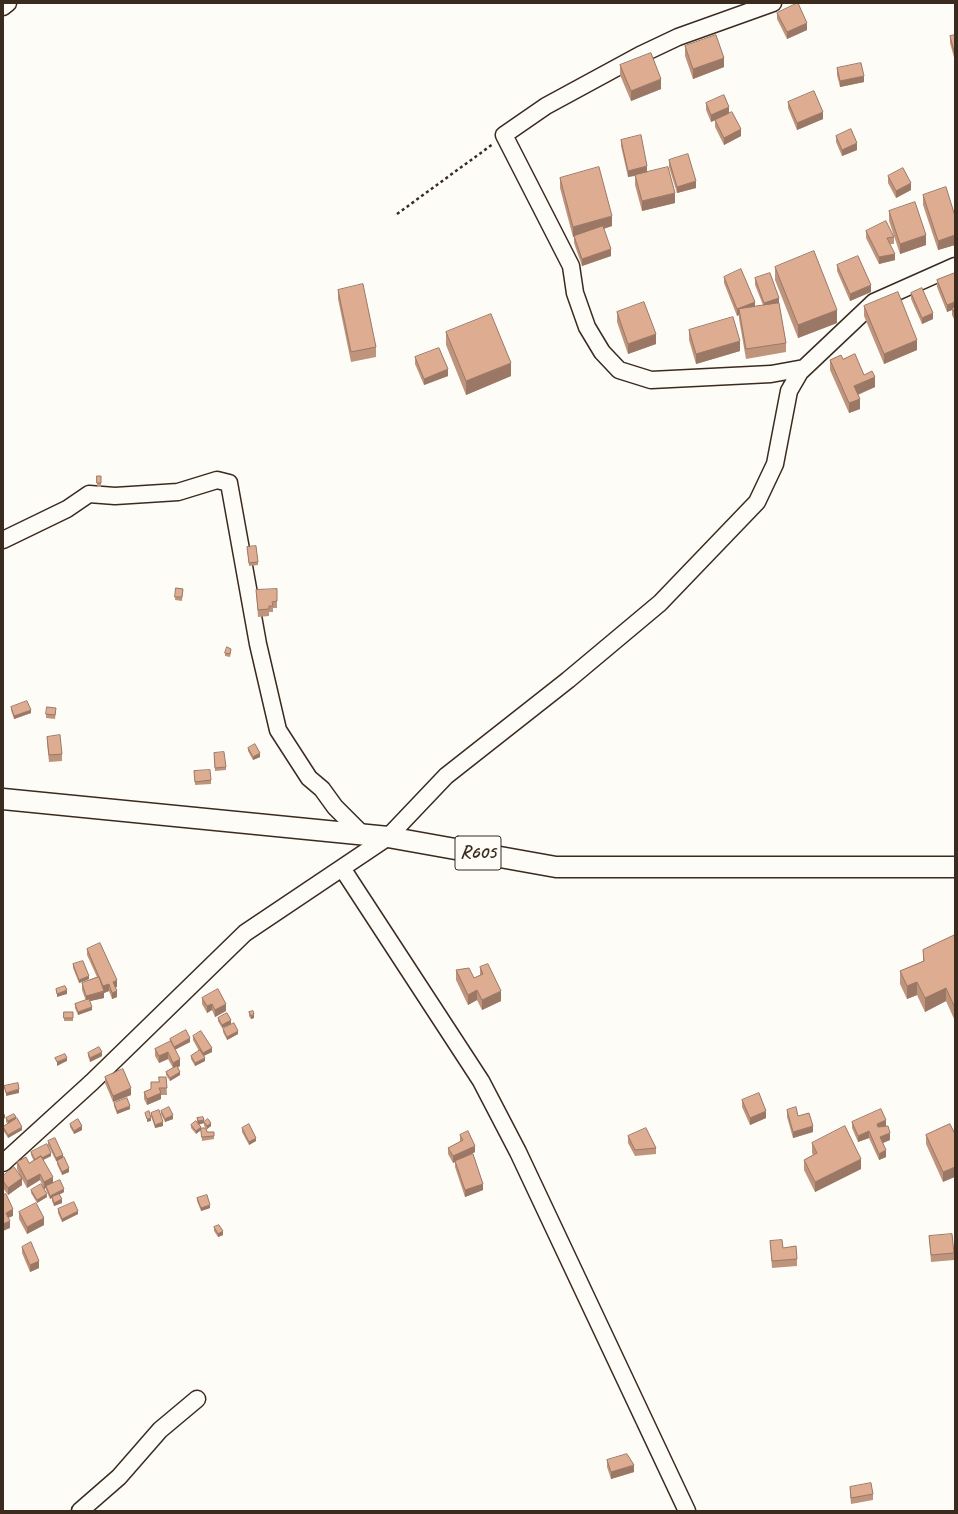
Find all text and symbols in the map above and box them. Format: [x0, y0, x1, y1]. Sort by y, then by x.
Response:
road number: R605 [455, 836, 501, 870]

